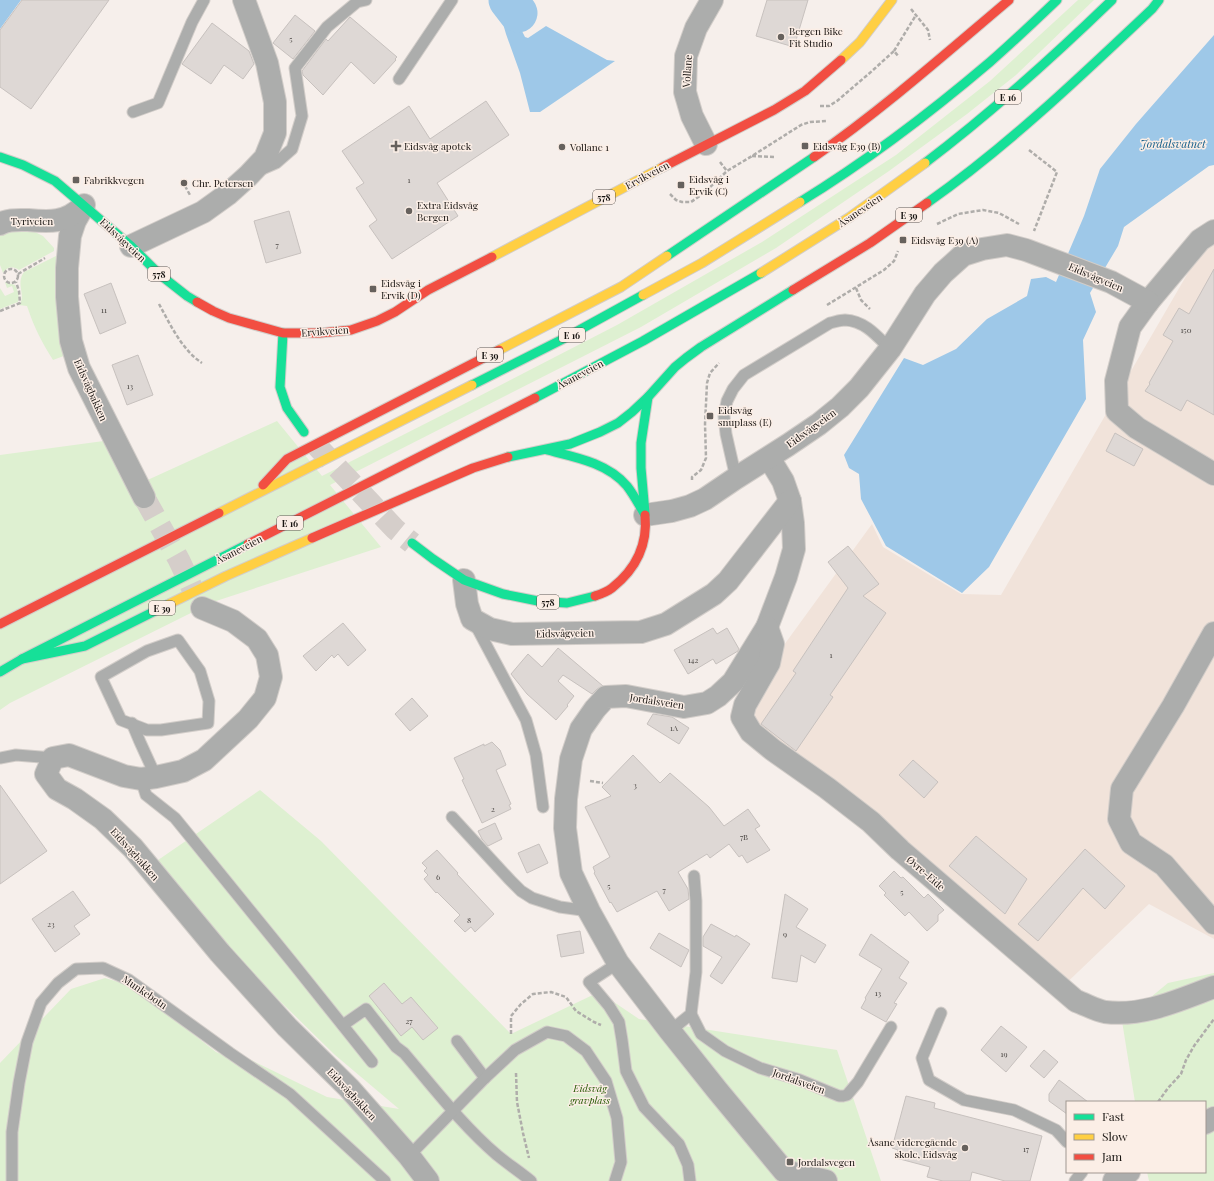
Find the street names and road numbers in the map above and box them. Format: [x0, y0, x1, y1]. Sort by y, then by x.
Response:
street label: Vollane [679, 54, 695, 89]
road number: E 16 [995, 90, 1021, 104]
street label: Ervikveien [623, 158, 671, 192]
road number: 578 [593, 190, 615, 204]
street label: Åsaneveien [834, 190, 885, 230]
road number: E 39 [896, 208, 922, 222]
street label: Tyriveien [11, 214, 53, 228]
street label: Eidsvågveien [97, 215, 149, 265]
street label: Eidsvågveien [1067, 259, 1126, 295]
road number: 578 [148, 267, 170, 281]
street label: Ervikveien [301, 322, 349, 340]
road number: E 16 [559, 328, 585, 342]
road number: E 39 [477, 348, 503, 362]
street label: Åsaneveien [554, 356, 606, 393]
street label: Eidsvågbakken [71, 357, 111, 423]
street label: Eidsvågveien [783, 405, 839, 451]
road number: E 16 [277, 516, 303, 530]
street label: Åsaneveien [212, 531, 265, 567]
road number: 578 [537, 595, 559, 609]
road number: E 39 [149, 601, 175, 615]
street label: Eidsvågveien [536, 625, 594, 641]
street label: Jordalsveien [628, 690, 685, 712]
street label: Eidsvågbakken [108, 825, 162, 883]
street label: Øvre-Eide [904, 852, 948, 894]
street label: Munkebotn [120, 972, 170, 1012]
street label: Eidsvågbakken [324, 1065, 380, 1123]
street label: Jordalsveien [770, 1065, 827, 1097]

